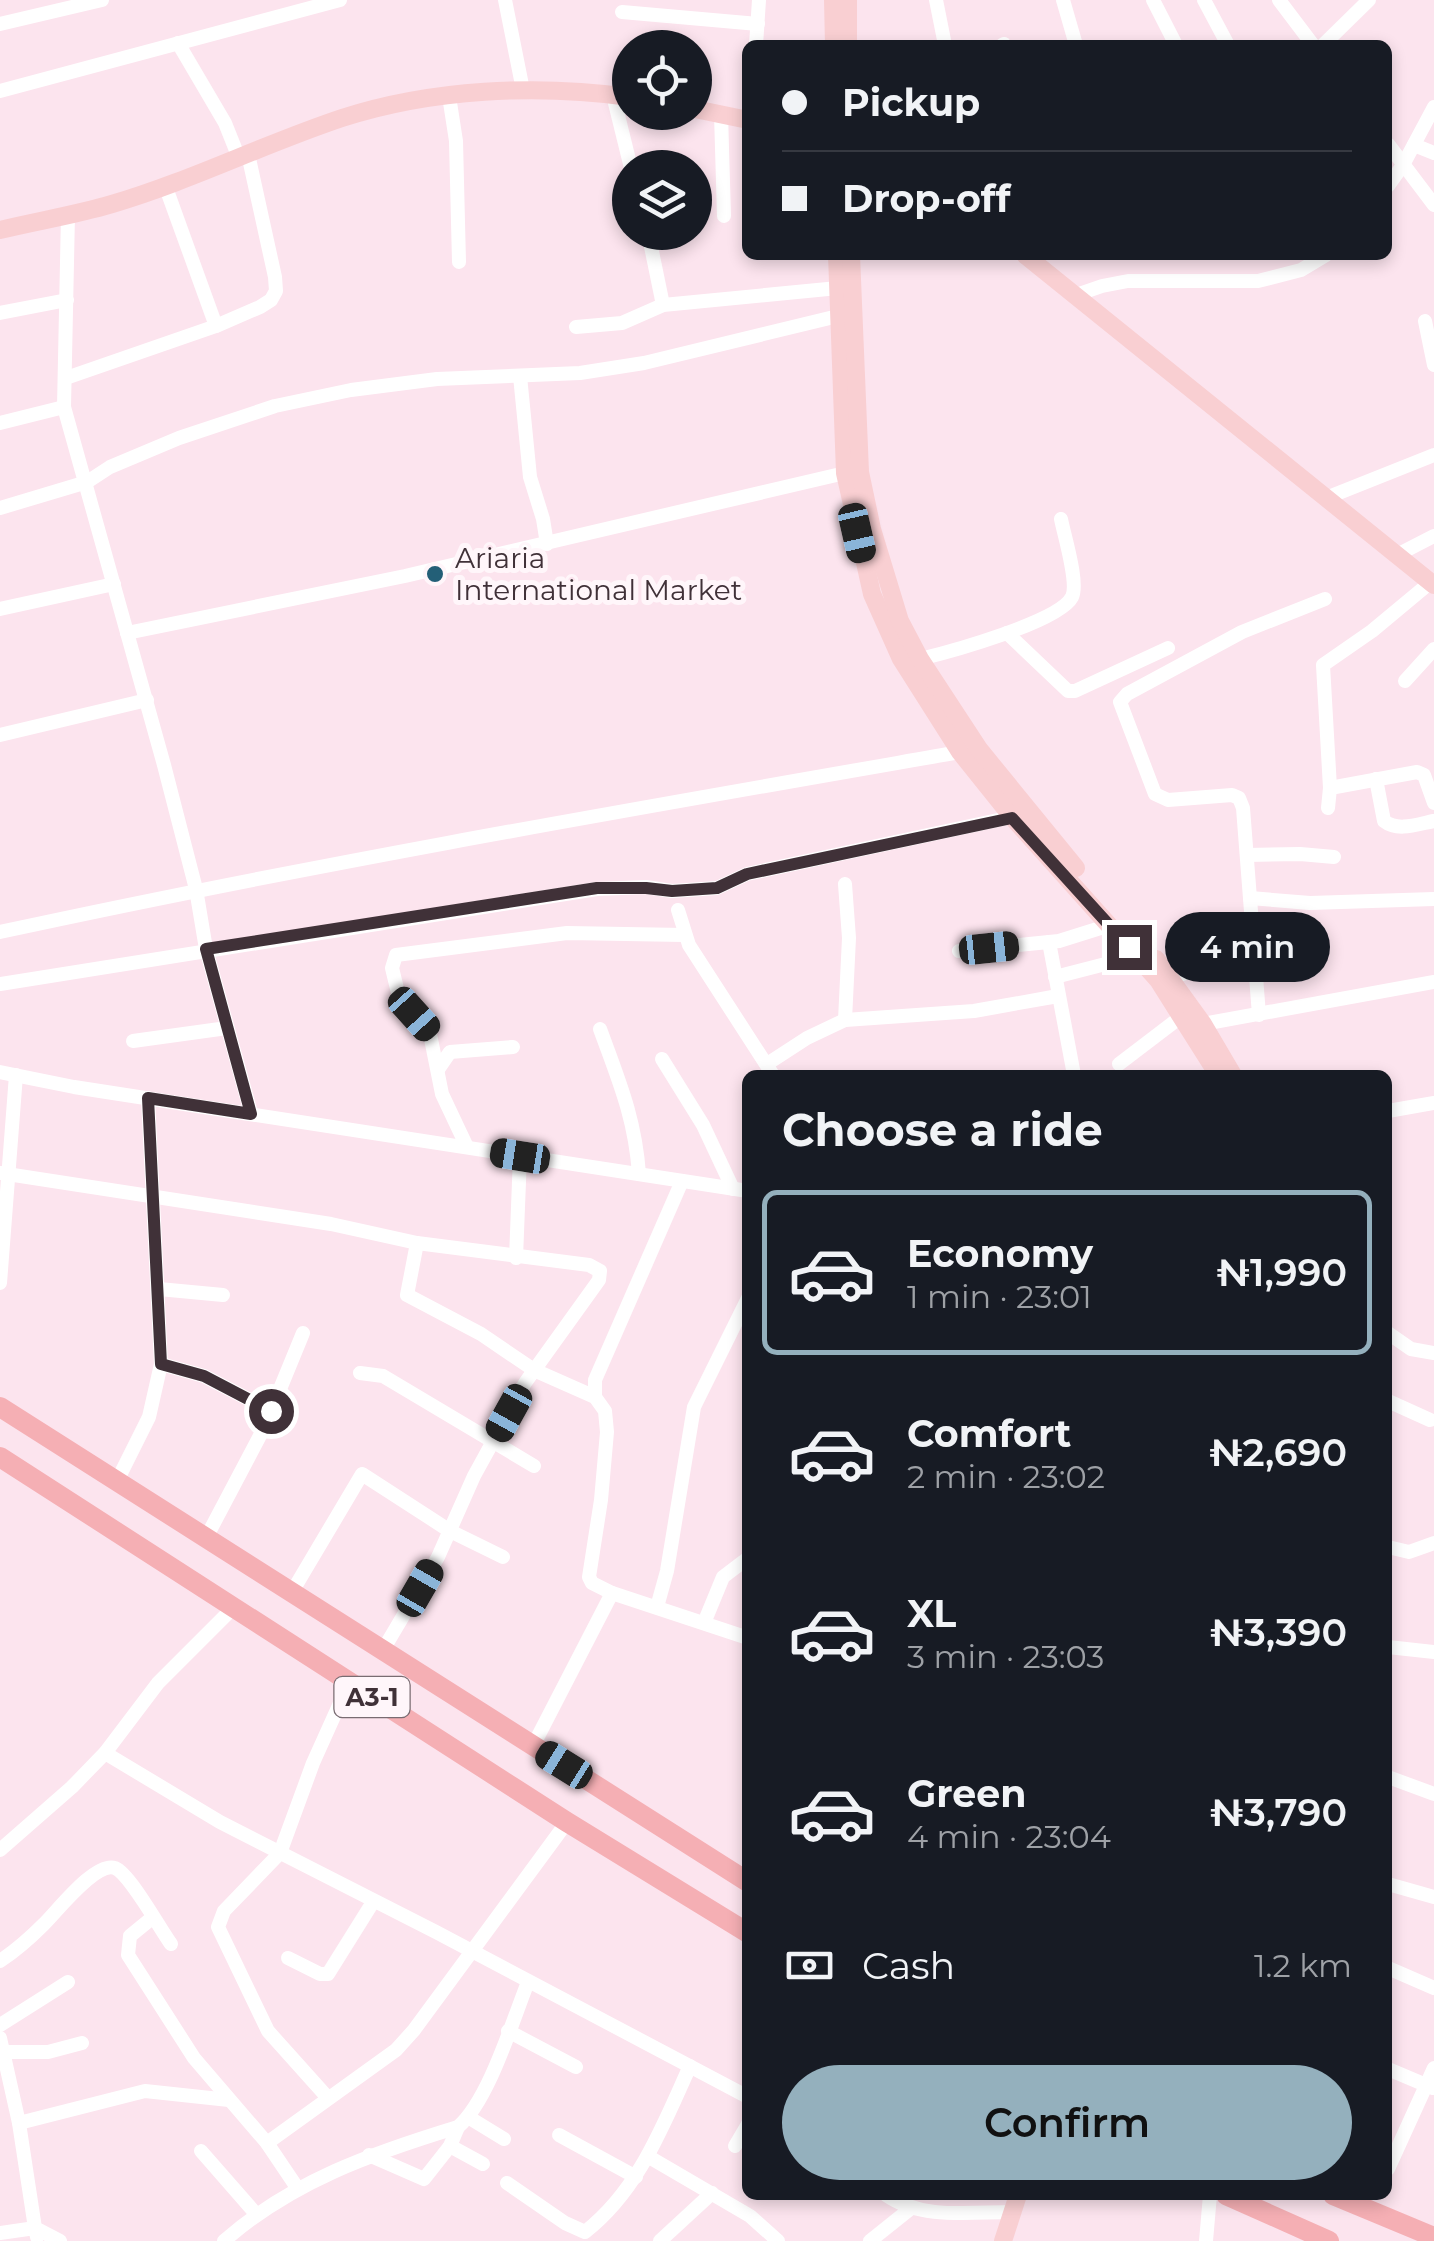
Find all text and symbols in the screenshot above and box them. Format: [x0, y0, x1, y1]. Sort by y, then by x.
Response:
map controls [612, 30, 712, 250]
button: locate [612, 30, 712, 130]
text: Pickup [842, 79, 980, 126]
button: layers [612, 150, 712, 250]
text: Drop-off [842, 175, 1011, 222]
car [836, 500, 878, 566]
place label: Ariaria International Market [455, 541, 742, 607]
marker: Ariaria International Market [424, 563, 446, 585]
callout: 4 min [1164, 912, 1329, 982]
route end [1107, 925, 1152, 970]
text: 4 min [1200, 927, 1295, 966]
car [958, 930, 1020, 966]
car [383, 982, 445, 1046]
text: Choose a ride [782, 1102, 1103, 1157]
car [488, 1136, 552, 1176]
icon: car [787, 1228, 877, 1318]
text: Economy [907, 1230, 1093, 1277]
text: ₦1,990 [1216, 1249, 1347, 1296]
text: 1 min · 23:01 [907, 1277, 1092, 1316]
car [481, 1379, 537, 1447]
route start [249, 1389, 294, 1434]
icon: car [787, 1408, 877, 1498]
text: Comfort [907, 1410, 1071, 1457]
text: ₦2,690 [1209, 1429, 1347, 1476]
text: 2 min · 23:02 [907, 1457, 1105, 1496]
car [392, 1555, 448, 1621]
icon: car [787, 1588, 877, 1678]
text: XL [907, 1590, 956, 1637]
text: ₦3,390 [1210, 1609, 1347, 1656]
text: 3 min · 23:03 [907, 1637, 1104, 1676]
road number: A3-1 [334, 1677, 410, 1717]
car [531, 1736, 597, 1794]
icon: car [787, 1768, 877, 1858]
text: Green [907, 1770, 1027, 1817]
text: ₦3,790 [1210, 1789, 1347, 1836]
text: 4 min · 23:04 [907, 1817, 1111, 1856]
icon: cash [782, 1938, 837, 1993]
text: Cash [862, 1942, 955, 1989]
text: 1.2 km [1254, 1946, 1352, 1985]
button: Confirm [782, 2065, 1352, 2180]

